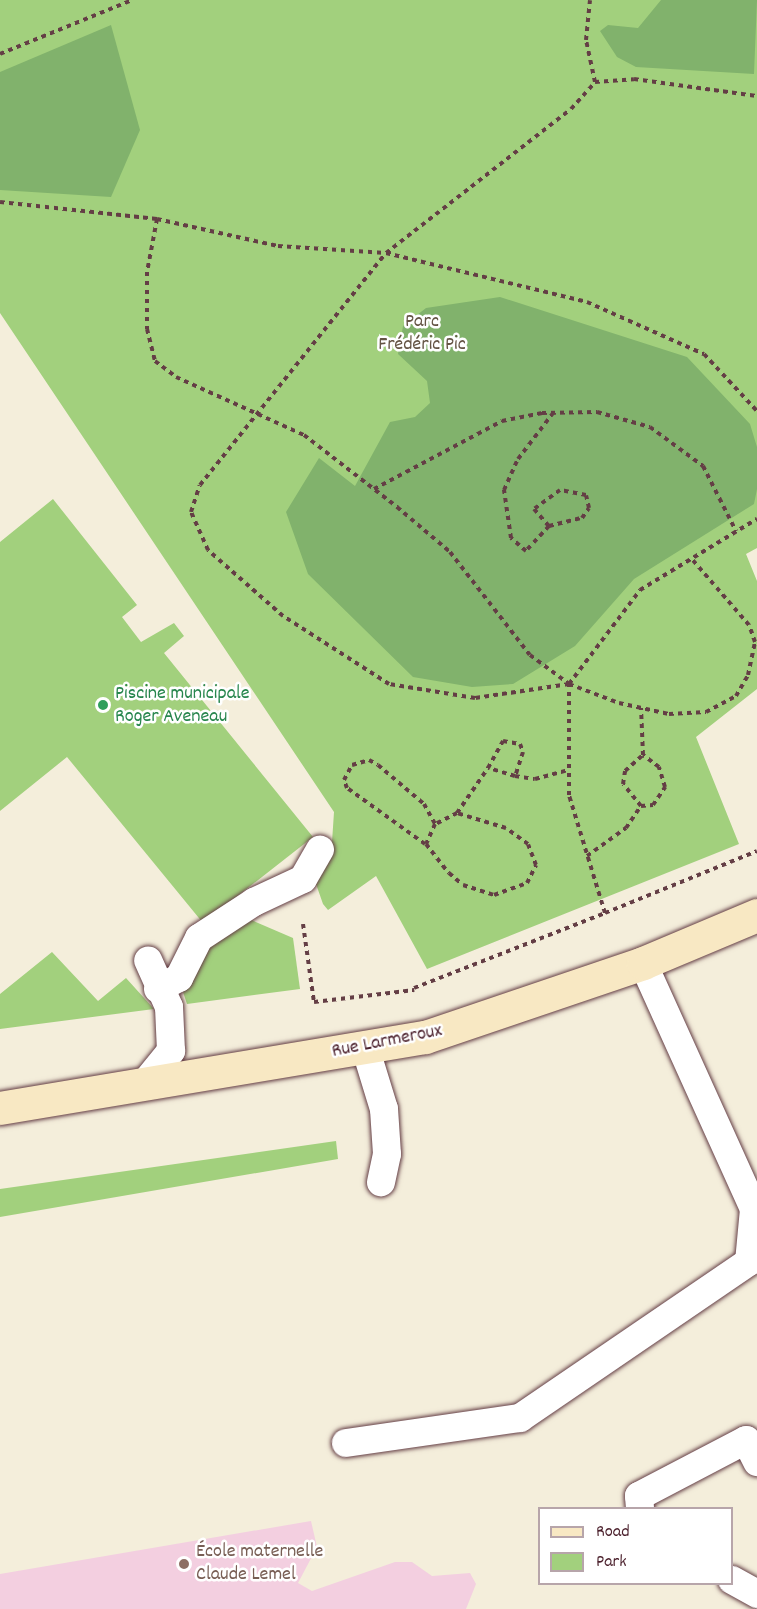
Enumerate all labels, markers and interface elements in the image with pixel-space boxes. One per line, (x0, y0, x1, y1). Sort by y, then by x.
park label: Parc Frédéric Pic (378, 311, 466, 358)
place label: Piscine municipale Roger Aveneau (115, 682, 250, 729)
marker: Piscine municipale Roger Aveneau (96, 698, 110, 712)
street label: Rue Larmeroux (330, 1020, 444, 1064)
legend (538, 1507, 733, 1585)
text: Road (596, 1520, 630, 1545)
place label: École maternelle Claude Lemel (196, 1540, 323, 1587)
text: Park (596, 1550, 627, 1575)
marker: École maternelle Claude Lemel (177, 1557, 191, 1571)

